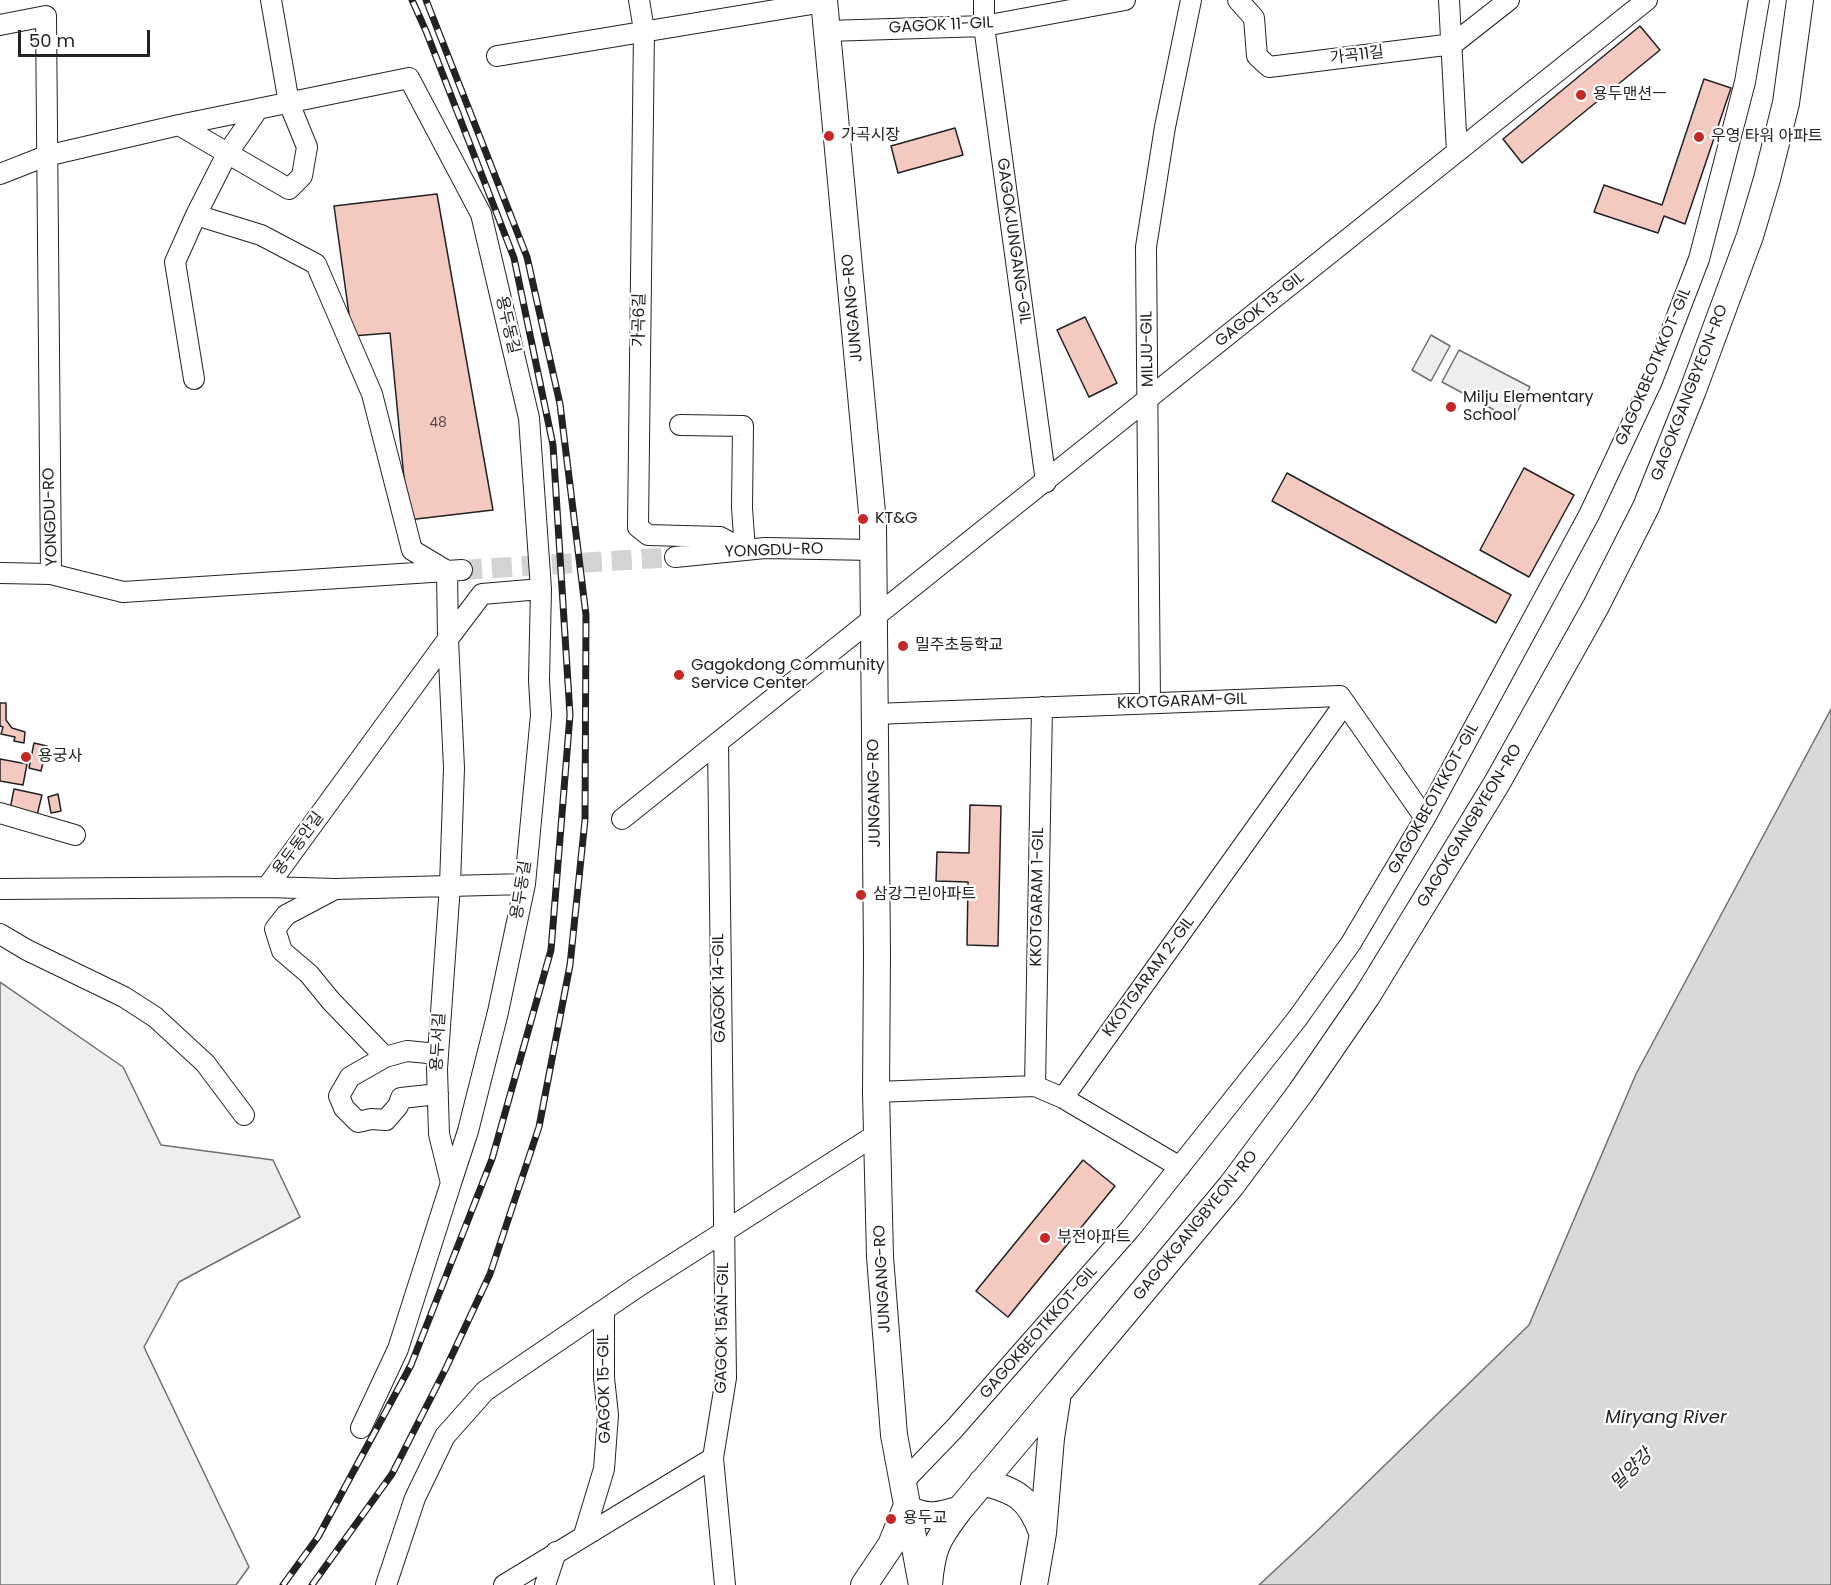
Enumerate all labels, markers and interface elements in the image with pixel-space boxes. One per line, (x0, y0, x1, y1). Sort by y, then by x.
street label: GAGOK 11-GIL (888, 14, 994, 38)
scale bar (21, 18, 153, 56)
text: 50 m (29, 28, 75, 53)
street label: 가곡11길 (1329, 43, 1385, 69)
place label: 용두맨션ㅡ (1593, 85, 1667, 105)
marker: 용두맨션ㅡ (1574, 88, 1588, 102)
place label: 가곡시장 (841, 126, 900, 146)
place label: 우영 타워 아파트 (1711, 127, 1823, 147)
marker: 가곡시장 (822, 129, 836, 143)
marker: 우영 타워 아파트 (1692, 130, 1706, 144)
street label: GAGOKJUNGANG-GIL (992, 157, 1034, 325)
street label: JUNGANG-RO (839, 253, 867, 363)
street label: GAGOK 13-GIL (1212, 268, 1308, 352)
street label: GAGOKBEOTKKOT-GIL (1612, 285, 1696, 449)
street label: 가곡6길 (630, 293, 650, 347)
street label: 용두동길 (491, 294, 523, 356)
street label: GAGOKGANGBYEON-RO (1648, 302, 1732, 484)
street label: MILJU-GIL (1138, 311, 1158, 387)
place label: Milju Elementary School (1463, 388, 1593, 426)
marker: Milju Elementary School (1444, 400, 1458, 414)
house number: 48 (429, 415, 447, 431)
street label: YONGDU-RO (40, 467, 62, 567)
place label: KT&G (875, 509, 918, 529)
marker: KT&G (856, 512, 870, 526)
street label: YONGDU-RO (724, 540, 824, 562)
place label: 밀주초등학교 (915, 636, 1003, 656)
marker: 밀주초등학교 (896, 639, 910, 653)
place label: Gagokdong Community Service Center (691, 656, 885, 694)
marker: Gagokdong Community Service Center (672, 668, 686, 682)
street label: KKOTGARAM-GIL (1117, 690, 1247, 714)
street label: GAGOKBEOTKKOT-GIL (1384, 720, 1484, 878)
street label: JUNGANG-RO (864, 739, 886, 847)
street label: GAGOKGANGBYEON-RO (1414, 741, 1526, 911)
place label: 용궁사 (38, 747, 82, 767)
marker: 용궁사 (19, 750, 33, 764)
street label: 용두동안길 (270, 809, 328, 879)
street label: KKOTGARAM 1-GIL (1027, 827, 1049, 967)
street label: 용두동길 (508, 859, 536, 921)
place label: 삼강그린아파트 (873, 885, 976, 905)
marker: 삼강그린아파트 (854, 888, 868, 902)
street label: KKOTGARAM 2-GIL (1099, 913, 1199, 1041)
street label: GAGOK 14-GIL (709, 933, 731, 1043)
street label: 용두서길 (428, 1012, 450, 1072)
street label: GAGOKGANGBYEON-RO (1130, 1147, 1262, 1305)
street label: JUNGANG-RO (871, 1224, 895, 1334)
place label: 부전아파트 (1057, 1228, 1131, 1248)
marker: 부전아파트 (1038, 1231, 1052, 1245)
street label: GAGOK 15AN-GIL (712, 1262, 734, 1394)
street label: GAGOKBEOTKKOT-GIL (976, 1263, 1102, 1403)
street label: GAGOK 15-GIL (594, 1334, 616, 1444)
water label: Miryang River (1605, 1407, 1727, 1429)
water label: 밀양강 (1607, 1445, 1657, 1495)
place label: 용두교 (903, 1509, 947, 1529)
marker: 용두교 (884, 1512, 898, 1526)

